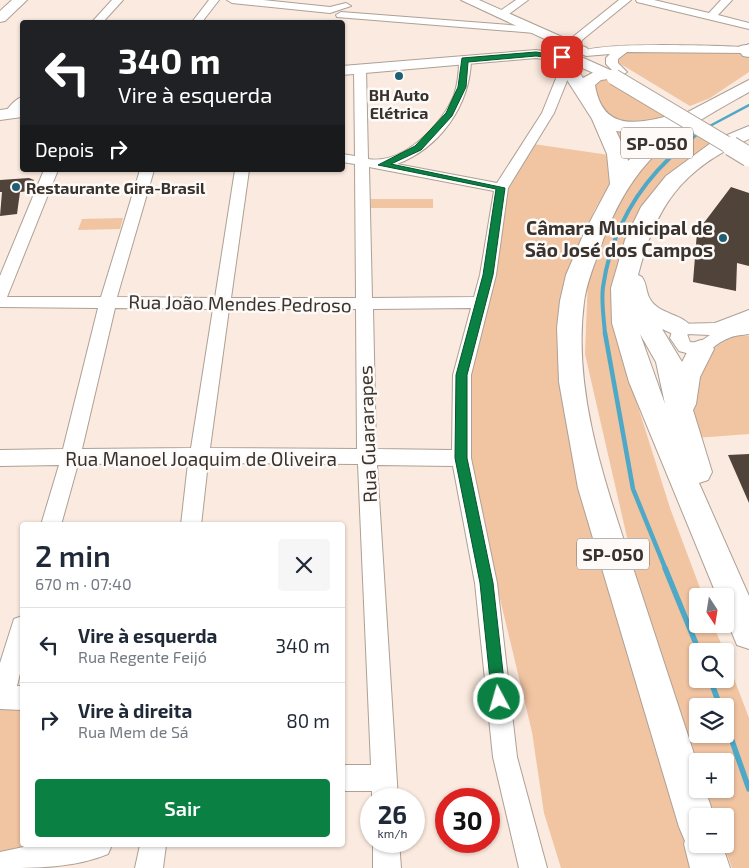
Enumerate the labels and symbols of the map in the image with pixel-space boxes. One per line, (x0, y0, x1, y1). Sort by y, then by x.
pin (541, 36, 583, 78)
marker: BH Auto Elétrica (393, 70, 405, 82)
place label: BH Auto Elétrica (369, 85, 429, 122)
road number: SP-050 (621, 128, 693, 158)
place label: Restaurante Gira-Brasil (26, 178, 206, 197)
marker: Restaurante Gira-Brasil (10, 181, 22, 193)
place label: Câmara Municipal de São José dos Campos (525, 216, 713, 261)
marker: Câmara Municipal de São José dos Campos (717, 232, 729, 244)
street label: Rua João Mendes Pedroso (128, 290, 352, 316)
street label: Rua Guararapes (353, 365, 381, 503)
street label: Rua Manoel Joaquim de Oliveira (65, 447, 337, 470)
road number: SP-050 (577, 538, 649, 570)
north arrow (689, 588, 734, 632)
position arrow (472, 672, 524, 724)
speed limit sign: 30 (435, 788, 500, 853)

